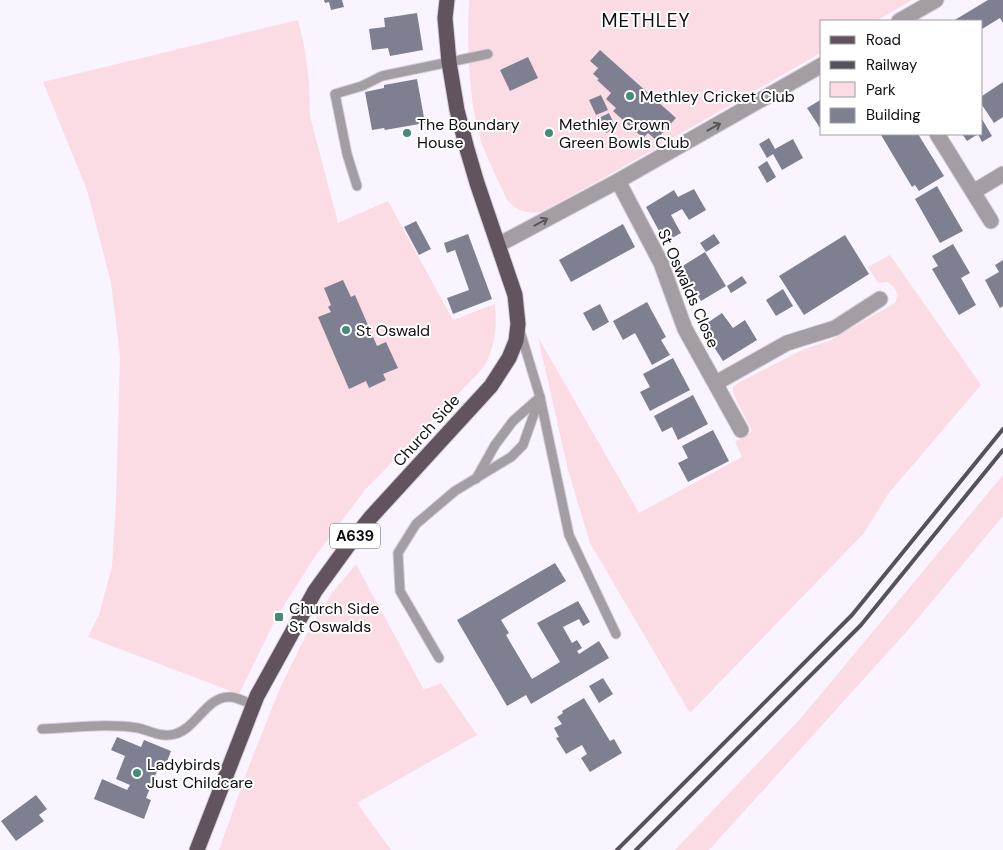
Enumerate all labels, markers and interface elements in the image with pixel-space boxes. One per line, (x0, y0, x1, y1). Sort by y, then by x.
district label: METHLEY (601, 8, 691, 33)
legend (820, 20, 983, 135)
text: Road (866, 30, 901, 50)
text: Railway (866, 55, 918, 75)
text: Park (866, 80, 896, 100)
place label: Methley Cricket Club (640, 86, 795, 107)
marker: Methley Cricket Club (624, 90, 636, 102)
text: Building (866, 105, 921, 125)
place label: The Boundary House (417, 114, 520, 153)
place label: Methley Crown Green Bowls Club (559, 114, 689, 153)
one-way arrow (707, 121, 721, 131)
marker: The Boundary House (401, 127, 413, 139)
marker: Methley Crown Green Bowls Club (543, 127, 555, 139)
one-way arrow (533, 217, 548, 226)
street label: St Oswalds Close (653, 225, 724, 351)
place label: St Oswald (356, 320, 430, 341)
marker: St Oswald (340, 324, 352, 336)
street label: Church Side (388, 390, 464, 471)
road number: A639 (330, 524, 380, 548)
place label: Church Side St Oswalds (289, 598, 379, 637)
marker: Church Side St Oswalds (273, 611, 285, 623)
place label: Ladybirds Just Childcare (147, 754, 253, 793)
marker: Ladybirds Just Childcare (131, 767, 143, 779)

